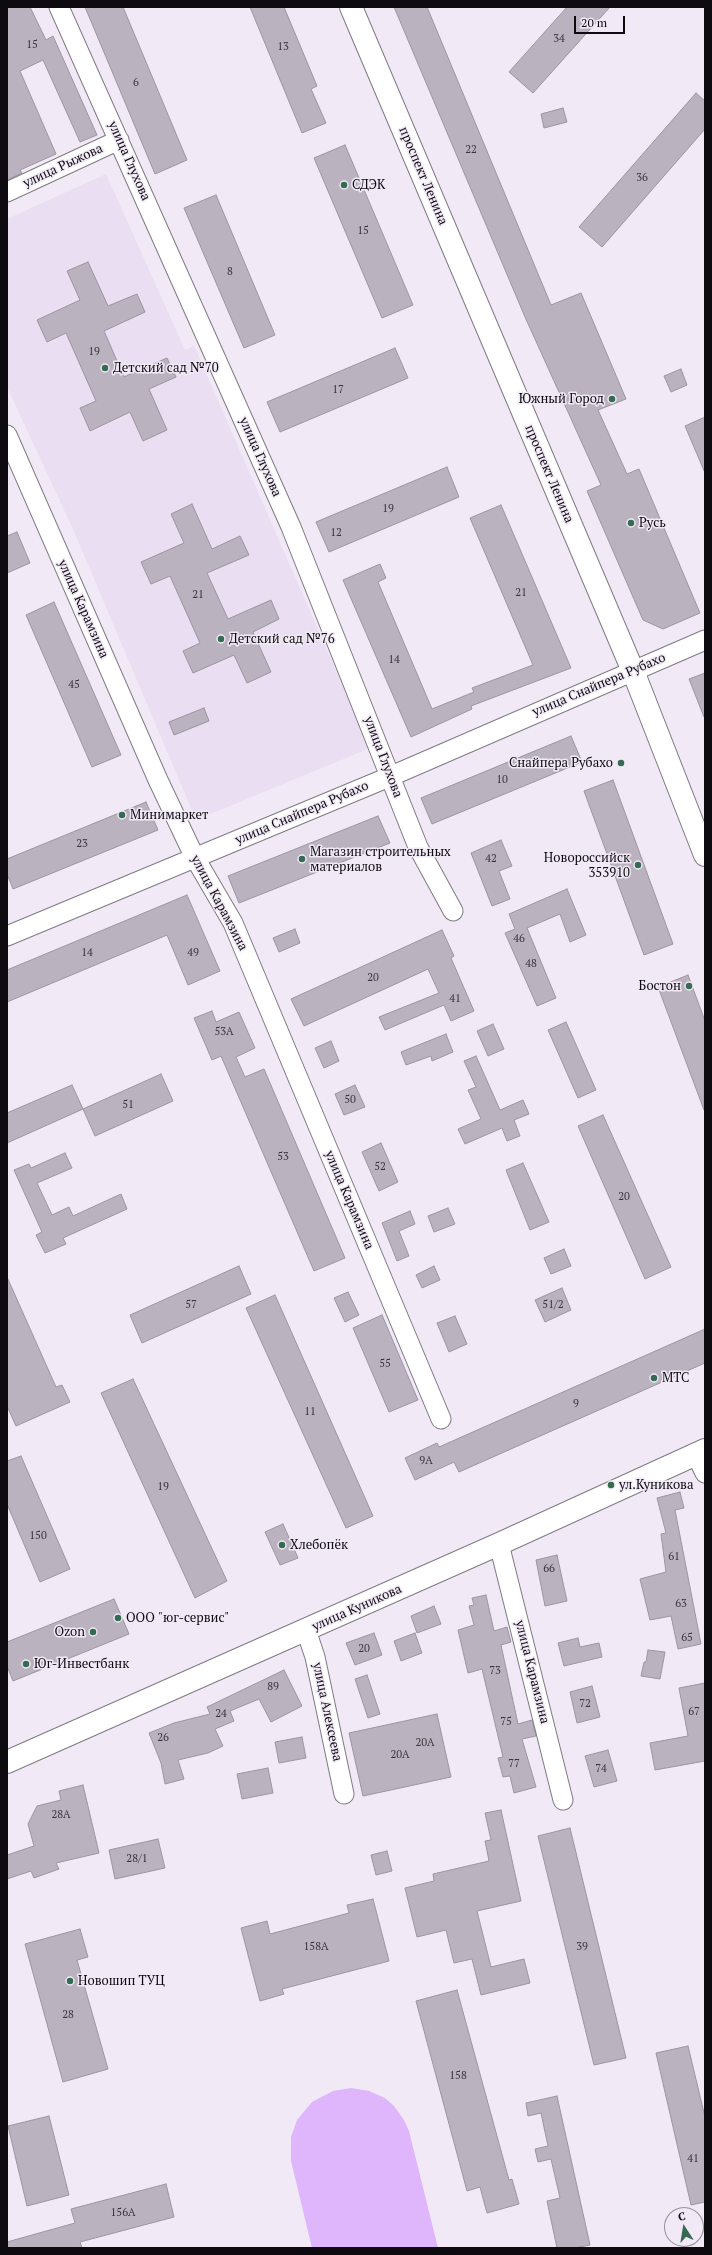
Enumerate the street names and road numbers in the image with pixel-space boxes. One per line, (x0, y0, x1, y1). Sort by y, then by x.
street label: улица Глухова (104, 119, 154, 203)
street label: проспект Ленина (395, 125, 451, 227)
street label: улица Рыжова (21, 141, 105, 191)
street label: улица Глухова (235, 415, 285, 499)
street label: проспект Ленина (521, 423, 577, 525)
street label: улица Карамзина (54, 557, 112, 661)
street label: улица Снайпера Рубахо (530, 650, 668, 720)
street label: улица Глухова (360, 714, 406, 800)
street label: улица Снайпера Рубахо (233, 778, 371, 848)
street label: улица Карамзина (187, 853, 251, 953)
street label: улица Карамзина (321, 1148, 377, 1252)
street label: улица Куникова (310, 1581, 404, 1635)
street label: улица Карамзина (512, 1619, 552, 1725)
street label: улица Алексеева (309, 1661, 345, 1763)

